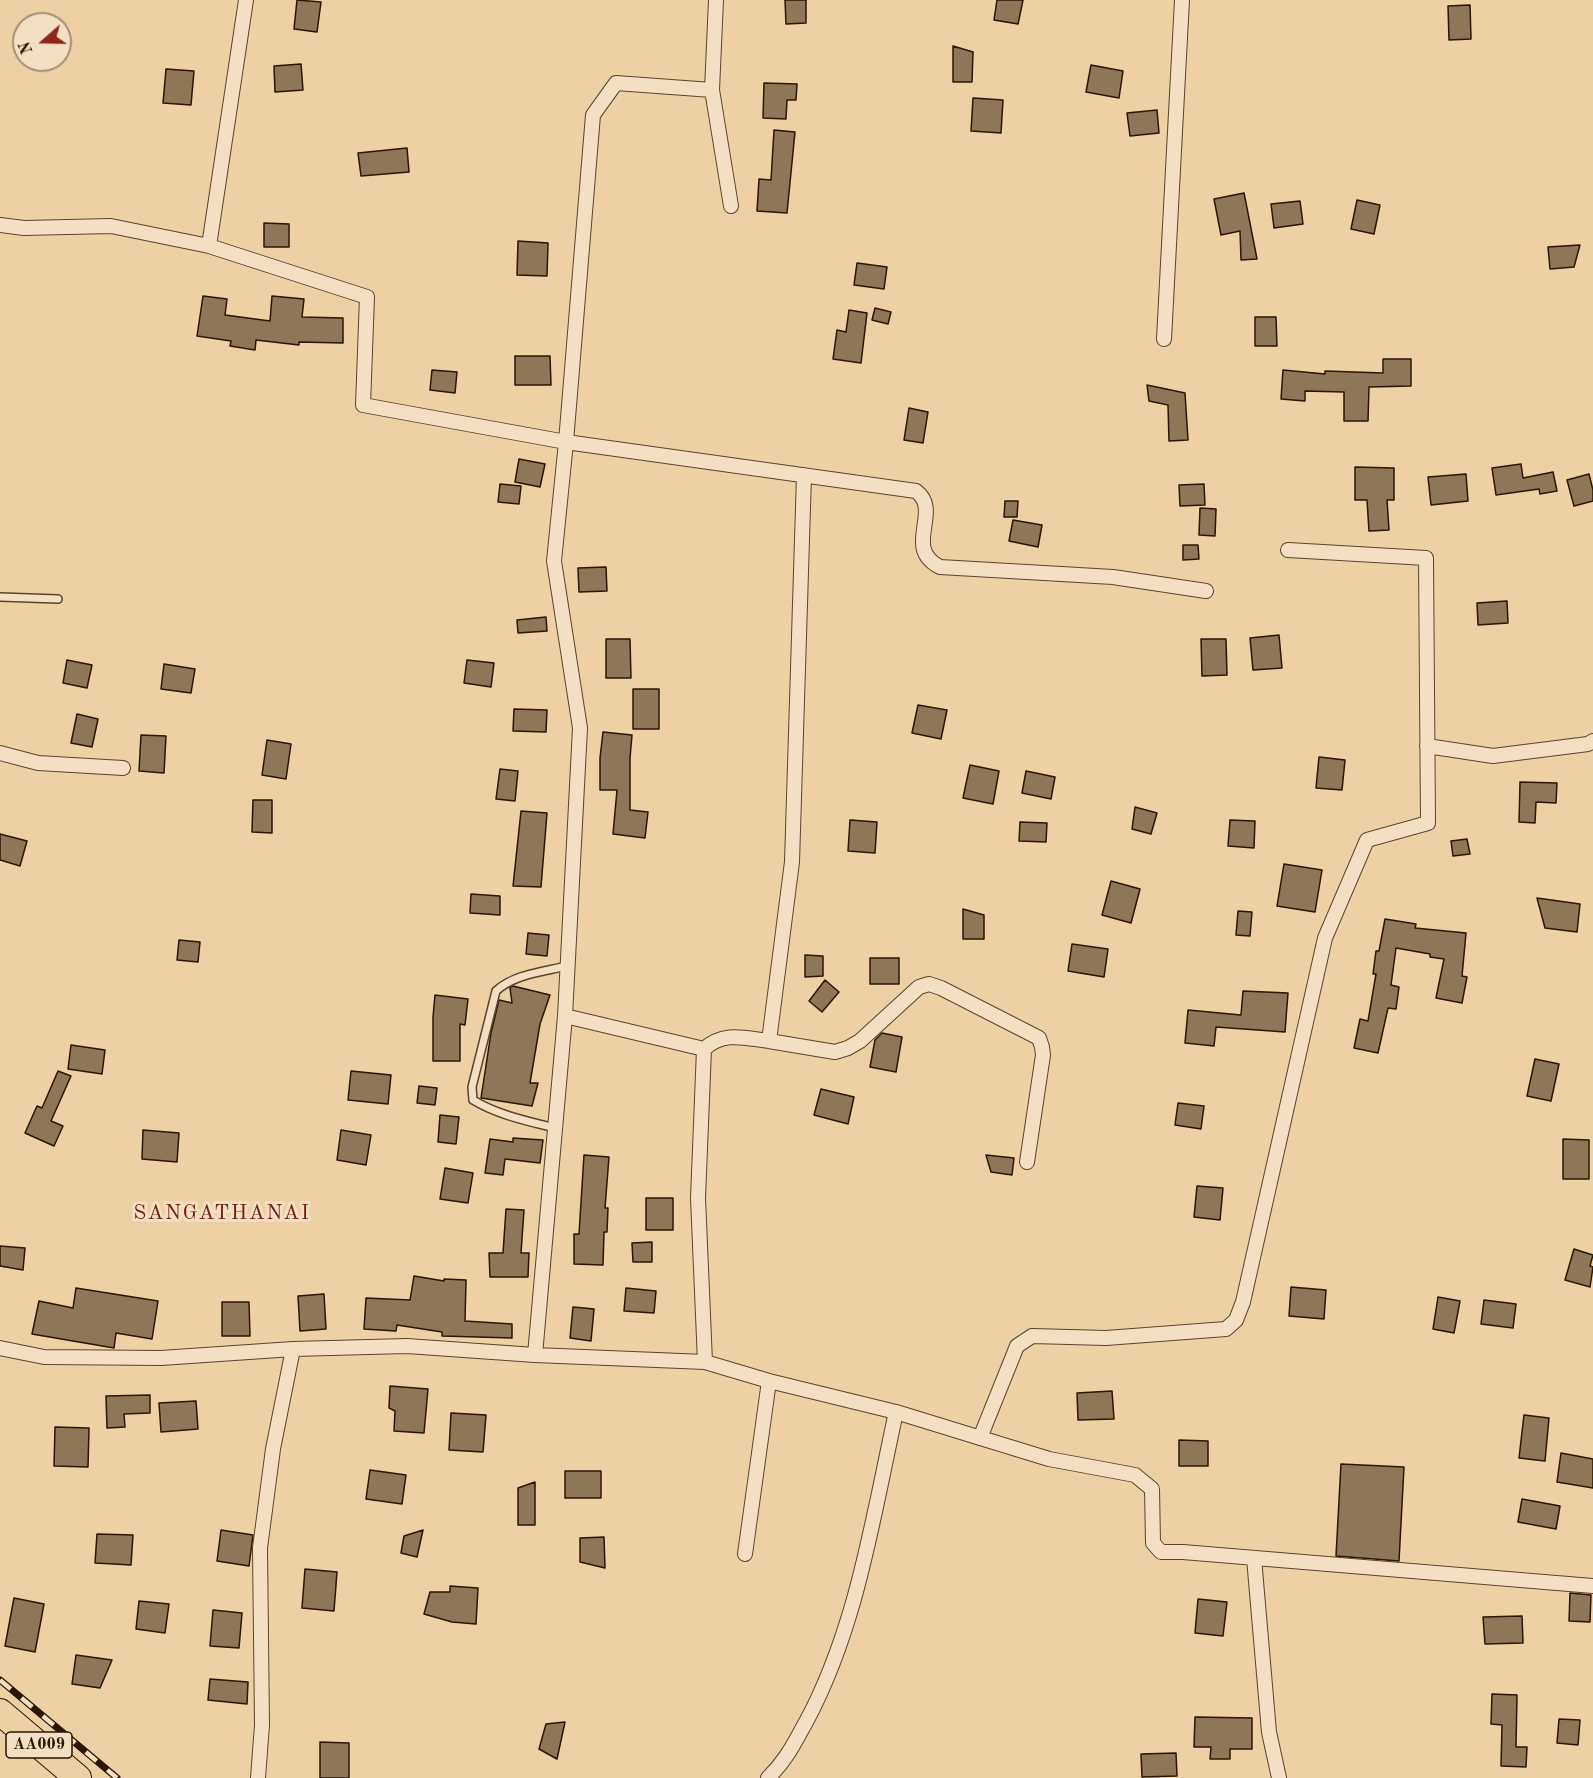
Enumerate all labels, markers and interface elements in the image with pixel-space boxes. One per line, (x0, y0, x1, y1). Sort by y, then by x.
north arrow (12, 12, 72, 72)
text: N (17, 39, 37, 56)
district label: SANGATHANAI (133, 1200, 311, 1226)
road number: AA009 (6, 1732, 72, 1758)

